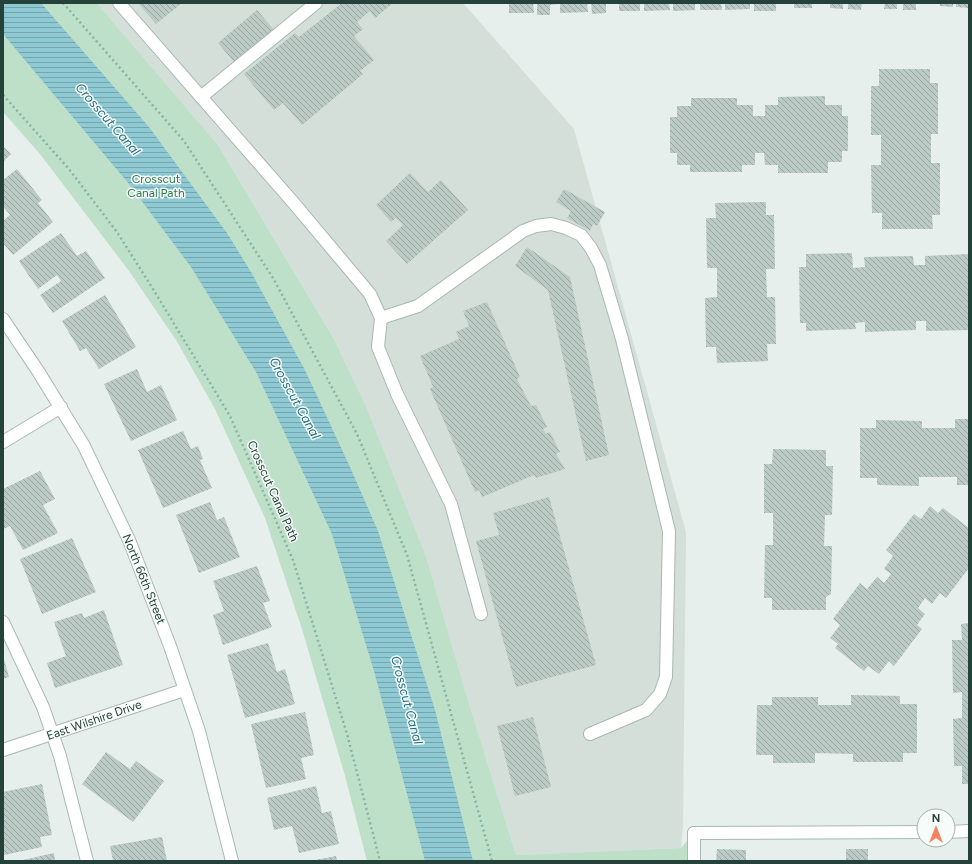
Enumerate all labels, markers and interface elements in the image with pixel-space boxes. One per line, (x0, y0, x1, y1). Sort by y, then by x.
water label: Crosscut Canal (73, 80, 144, 158)
park label: Crosscut Canal Path (127, 172, 185, 200)
water label: Crosscut Canal (266, 355, 324, 441)
street label: Crosscut Canal Path (244, 438, 302, 544)
street label: North 66th Street (120, 532, 169, 626)
water label: Crosscut Canal (388, 654, 426, 746)
street label: East Wilshire Drive (45, 697, 144, 743)
north arrow (916, 808, 956, 848)
text: N (932, 812, 940, 825)

